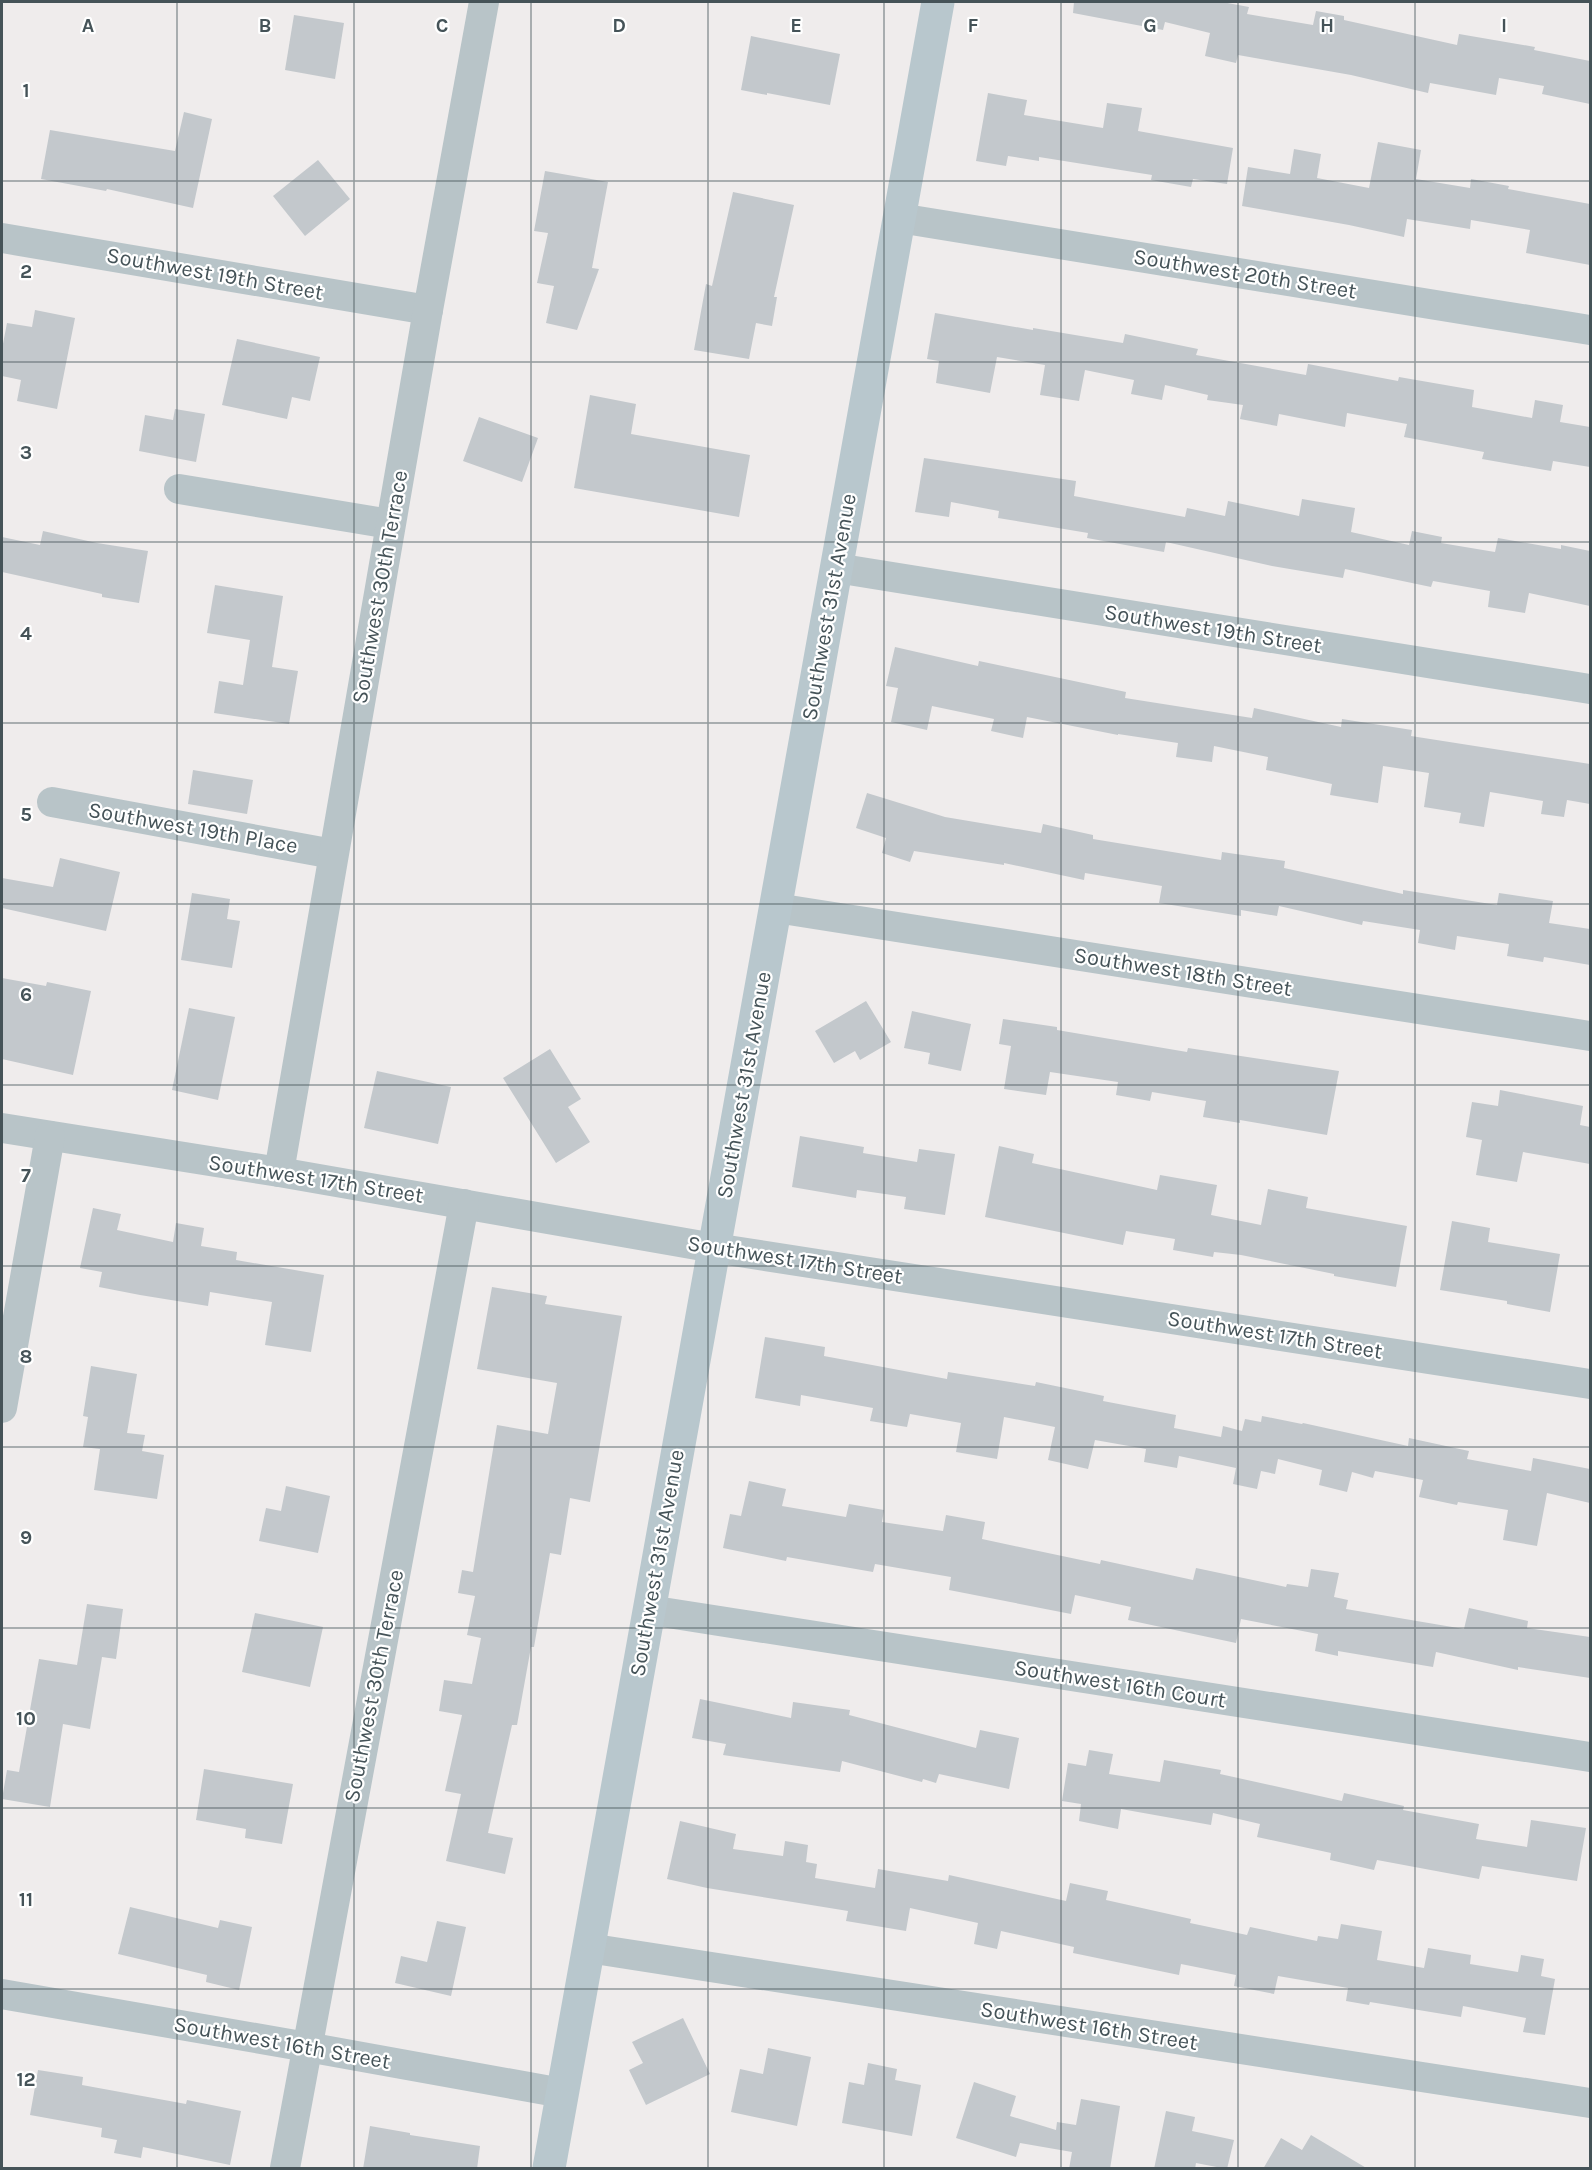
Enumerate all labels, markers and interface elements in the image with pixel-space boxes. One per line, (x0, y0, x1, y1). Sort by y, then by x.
text: A (82, 14, 95, 37)
text: B (259, 14, 271, 37)
text: C (436, 14, 448, 37)
text: D (612, 14, 626, 37)
text: E (790, 14, 802, 37)
text: F (968, 14, 979, 37)
text: G (1143, 14, 1157, 37)
text: H (1320, 14, 1334, 37)
text: I (1501, 14, 1507, 37)
text: 1 (22, 79, 30, 102)
street label: Southwest 19th Street (105, 242, 325, 306)
street label: Southwest 20th Street (1132, 244, 1358, 304)
text: 2 (20, 260, 32, 283)
text: 3 (20, 441, 32, 464)
street label: Southwest 30th Terrace (347, 468, 413, 706)
street label: Southwest 31st Avenue (796, 491, 862, 723)
street label: Southwest 19th Street (1102, 599, 1324, 659)
text: 4 (20, 622, 32, 645)
street label: Southwest 19th Place (86, 797, 300, 859)
text: 5 (20, 803, 32, 826)
street label: Southwest 18th Street (1072, 942, 1294, 1002)
street label: Southwest 31st Avenue (711, 969, 777, 1201)
text: 6 (20, 983, 32, 1006)
street label: Southwest 17th Street (207, 1149, 425, 1209)
text: 7 (21, 1164, 31, 1187)
street label: Southwest 17th Street (686, 1230, 904, 1290)
street label: Southwest 17th Street (1166, 1305, 1384, 1365)
text: 8 (20, 1345, 32, 1368)
street label: Southwest 31st Avenue (624, 1447, 690, 1679)
text: 9 (20, 1526, 32, 1549)
street label: Southwest 30th Terrace (339, 1567, 409, 1805)
street label: Southwest 16th Court (1012, 1654, 1228, 1714)
text: 10 (16, 1707, 36, 1730)
text: 11 (19, 1888, 33, 1911)
street label: Southwest 16th Street (979, 1996, 1199, 2056)
street label: Southwest 16th Street (172, 2011, 392, 2075)
text: 12 (16, 2068, 36, 2091)

